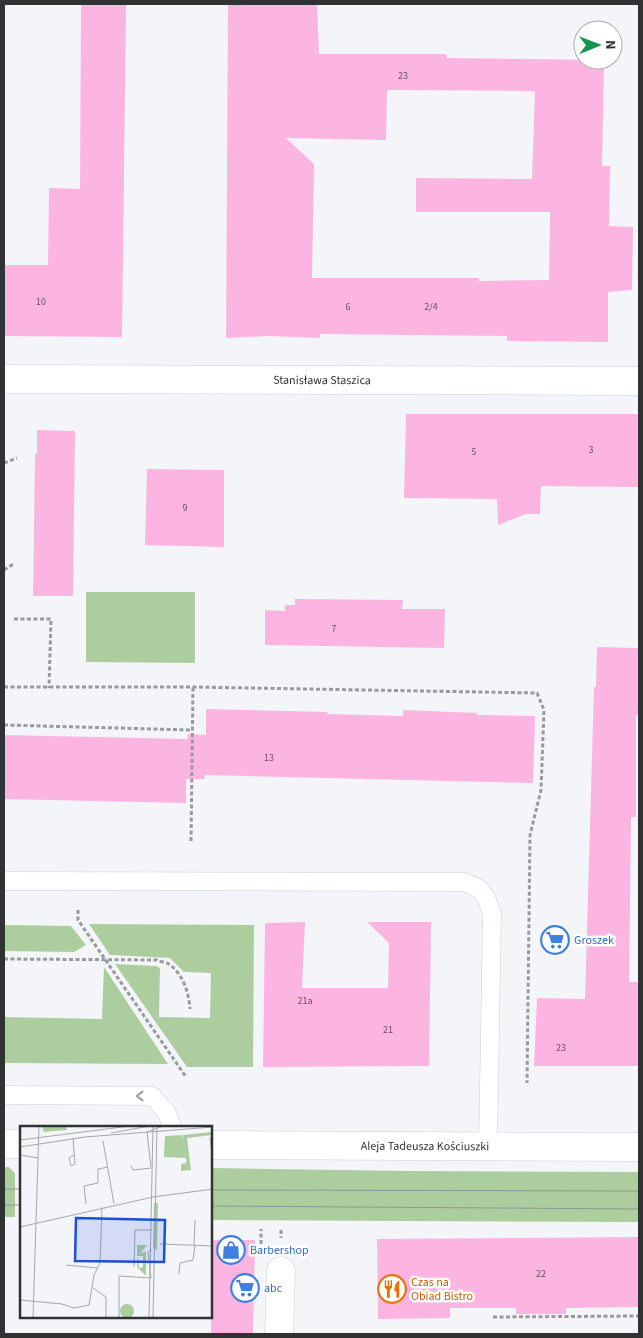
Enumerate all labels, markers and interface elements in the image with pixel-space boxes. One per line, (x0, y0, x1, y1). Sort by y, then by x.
north arrow (573, 20, 623, 70)
text: N (600, 40, 620, 50)
house number: 23 (398, 69, 408, 83)
house number: 10 (36, 295, 46, 309)
house number: 6 (346, 300, 351, 314)
house number: 2/4 (424, 300, 438, 314)
street label: Stanisława Staszica (273, 372, 371, 389)
house number: 3 (589, 443, 594, 457)
house number: 5 (472, 445, 477, 459)
house number: 9 (183, 501, 188, 515)
house number: 7 (332, 622, 337, 636)
house number: 13 (264, 751, 274, 765)
supermarket icon: Groszek (540, 925, 570, 955)
place label: Groszek (574, 932, 614, 949)
house number: 21a (298, 994, 312, 1008)
house number: 21 (383, 1023, 393, 1037)
house number: 23 (556, 1041, 566, 1055)
one-way arrow (136, 1091, 144, 1101)
inset map (20, 1126, 212, 1318)
street label: Aleja Tadeusza Kościuszki (361, 1138, 489, 1155)
shop icon: Barbershop (216, 1235, 246, 1265)
place label: Barbershop (250, 1242, 309, 1259)
house number: 22 (536, 1267, 546, 1281)
supermarket icon: abc (230, 1273, 260, 1303)
restaurant icon: Czas na Obiad Bistro (377, 1274, 407, 1304)
place label: Czas na Obiad Bistro (411, 1274, 473, 1305)
place label: abc (264, 1280, 283, 1297)

